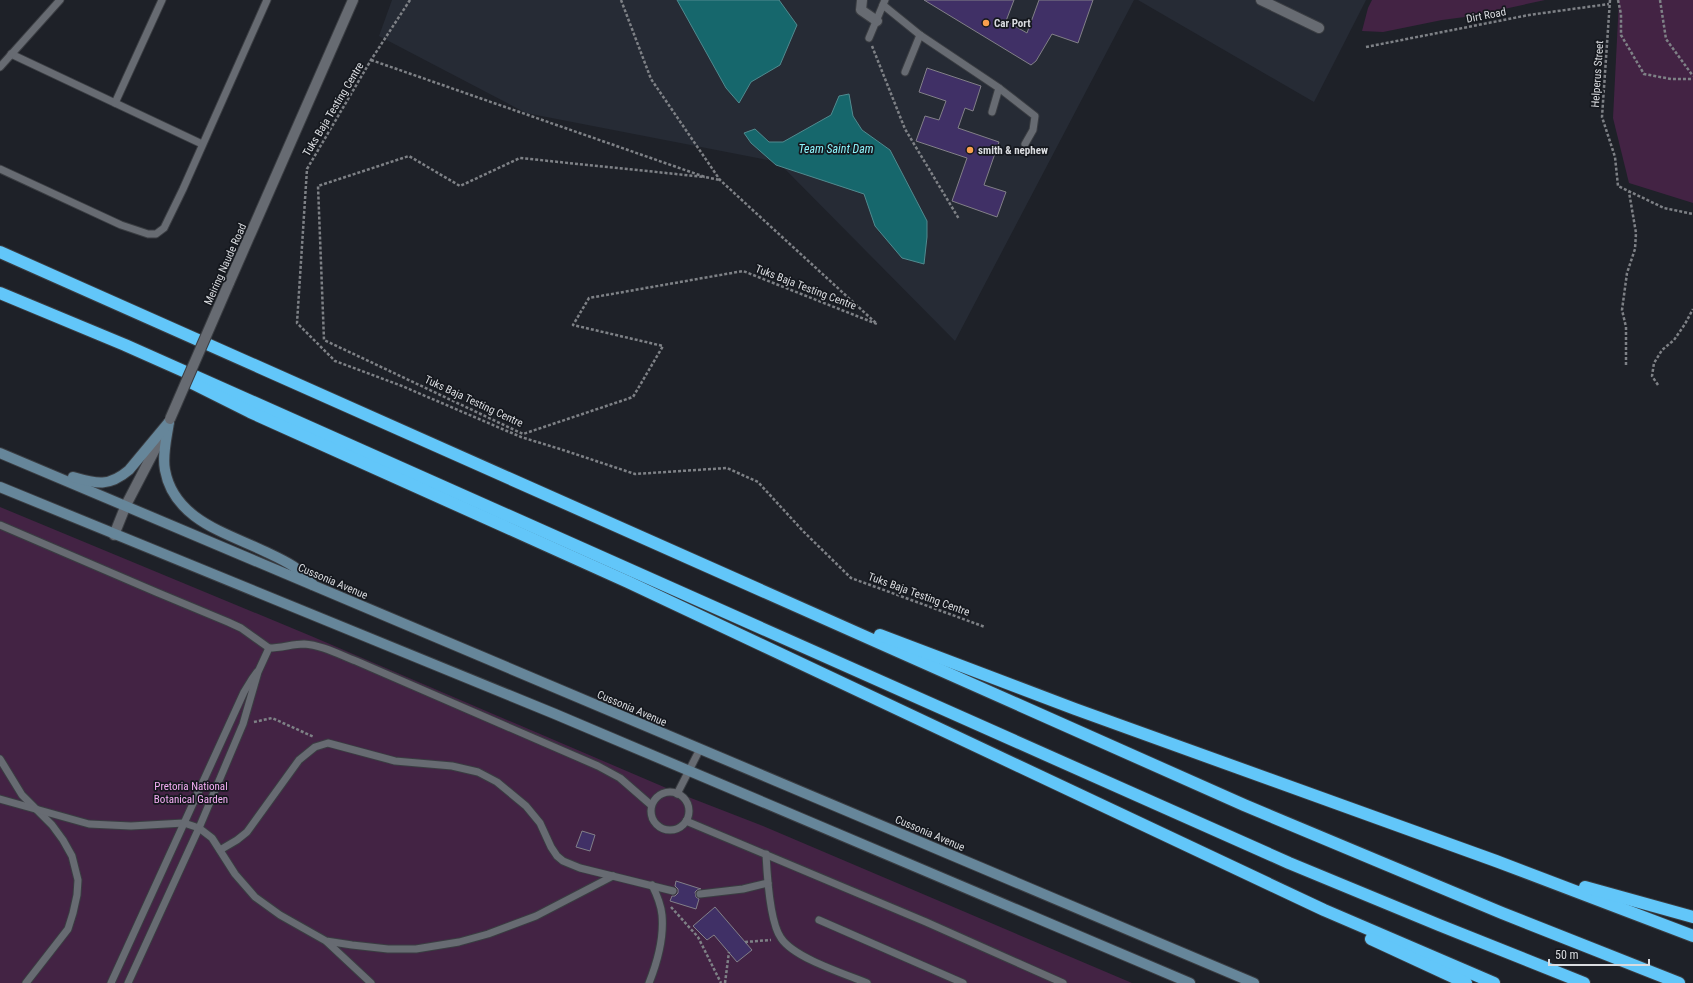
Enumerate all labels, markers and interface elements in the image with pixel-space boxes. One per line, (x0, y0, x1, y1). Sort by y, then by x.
street label: Dirt Road (1465, 5, 1507, 26)
place label: Car Port (994, 17, 1031, 30)
marker: Car Port (981, 18, 991, 28)
street label: Helperus Street (1589, 40, 1606, 108)
street label: Tuks Baja Testing Centre (300, 60, 367, 159)
water label: Team Saint Dam (798, 142, 874, 156)
place label: smith & nephew (978, 144, 1048, 157)
marker: smith & nephew (965, 145, 975, 155)
street label: Meiring Naude Road (202, 221, 249, 307)
street label: Tuks Baja Testing Centre (753, 262, 858, 313)
street label: Tuks Baja Testing Centre (422, 373, 525, 430)
street label: Cussonia Avenue (296, 561, 370, 602)
street label: Tuks Baja Testing Centre (866, 570, 971, 619)
street label: Cussonia Avenue (595, 688, 669, 729)
park label: Pretoria National Botanical Garden (154, 780, 228, 806)
street label: Cussonia Avenue (893, 813, 967, 854)
scale bar (1549, 941, 1649, 967)
text: 50 m (1555, 948, 1579, 962)

